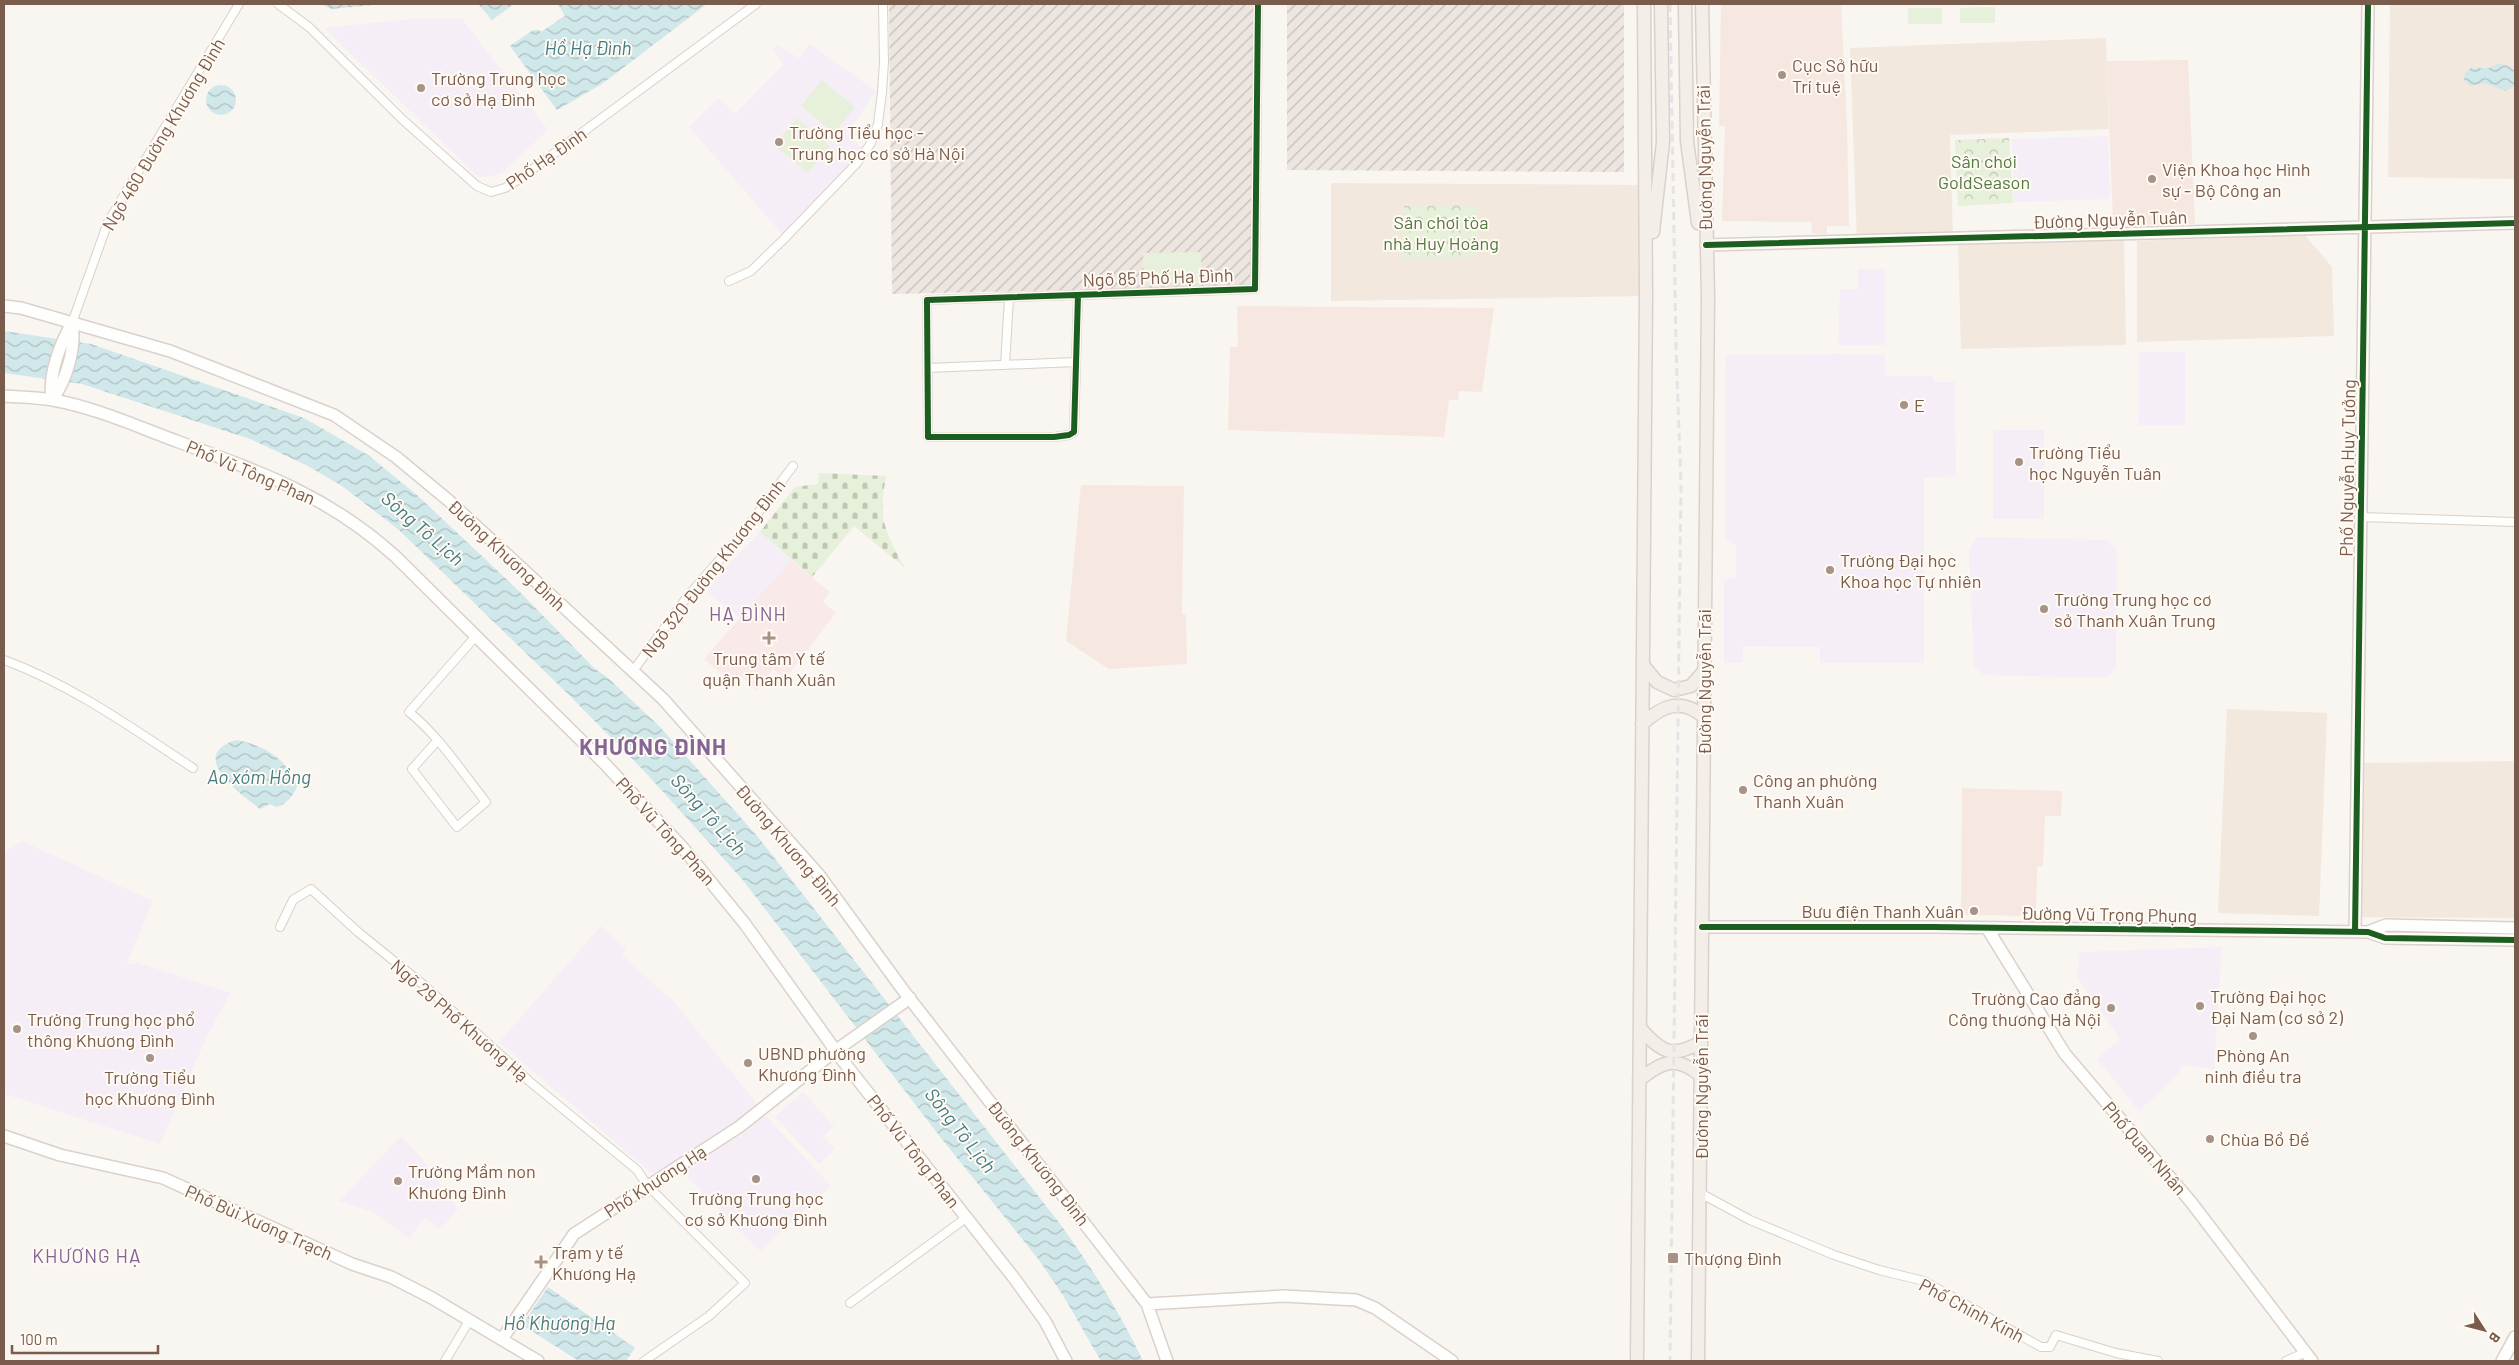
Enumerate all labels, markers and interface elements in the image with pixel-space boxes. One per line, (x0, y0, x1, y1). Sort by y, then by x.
street label: Ngõ 460 Đường Khương Đình (97, 34, 229, 234)
water label: Hồ Hạ Đình (544, 36, 632, 59)
place label: Cục Sở hữu Trí tuệ (1792, 54, 1878, 97)
place label: Trường Trung học cơ sở Hạ Đình (431, 67, 566, 110)
marker: Cục Sở hữu Trí tuệ (1776, 69, 1788, 81)
marker: Trường Trung học cơ sở Hạ Đình (415, 82, 427, 94)
street label: Đường Nguyễn Trãi (1692, 85, 1716, 231)
place label: Trường Tiểu học - Trung học cơ sở Hà Nội (789, 121, 965, 164)
street label: Phố Hạ Đình (501, 122, 591, 194)
marker: Trường Tiểu học - Trung học cơ sở Hà Nội (773, 136, 785, 148)
park label: Sân chơi GoldSeason (1938, 150, 2030, 193)
place label: Viện Khoa học Hình sự - Bộ Công an (2162, 158, 2310, 201)
marker: Viện Khoa học Hình sự - Bộ Công an (2146, 173, 2158, 185)
street label: Đường Nguyễn Tuân (2032, 205, 2188, 233)
park label: Sân chơi tòa nhà Huy Hoàng (1383, 211, 1499, 254)
street label: Ngõ 85 Phố Hạ Đình (1082, 263, 1234, 291)
street label: Phố Nguyễn Huy Tưởng (2334, 379, 2360, 557)
place label: E (1914, 394, 1925, 416)
marker: E (1898, 399, 1910, 411)
street label: Phố Vũ Tông Phan (183, 435, 319, 509)
place label: Trường Tiểu học Nguyễn Tuân (2029, 441, 2162, 484)
marker: Trường Tiểu học Nguyễn Tuân (2013, 456, 2025, 468)
street label: Ngõ 320 Đường Khương Đình (636, 474, 790, 662)
water label: Sông Tô Lịch (377, 486, 469, 570)
street label: Đường Khương Đình (444, 495, 570, 615)
place label: Trường Đại học Khoa học Tự nhiên (1840, 549, 1981, 592)
marker: Trường Đại học Khoa học Tự nhiên (1824, 564, 1836, 576)
place label: Trường Trung học cơ sở Thanh Xuân Trung (2054, 588, 2216, 631)
district label: HẠ ĐÌNH (709, 602, 787, 625)
marker: Trường Trung học cơ sở Thanh Xuân Trung (2038, 603, 2050, 615)
street label: Đường Nguyễn Trãi (1693, 609, 1715, 755)
marker: Trung tâm Y tế quận Thanh Xuân (762, 631, 776, 645)
place label: Trung tâm Y tế quận Thanh Xuân (702, 647, 836, 690)
district label: KHƯƠNG ĐÌNH (579, 733, 727, 759)
water label: Ao xóm Hồng (207, 765, 311, 788)
water label: Sông Tô Lịch (666, 769, 752, 859)
place label: Công an phường Thanh Xuân (1753, 769, 1877, 812)
street label: Phố Vũ Tông Phan (612, 772, 720, 890)
street label: Đường Khương Đình (731, 779, 847, 911)
marker: Công an phường Thanh Xuân (1737, 784, 1749, 796)
place label: Bưu điện Thanh Xuân (1801, 900, 1964, 922)
street label: Đường Vũ Trọng Phụng (2021, 901, 2197, 927)
marker: Bưu điện Thanh Xuân (1968, 905, 1980, 917)
street label: Ngõ 29 Phố Khương Hạ (387, 954, 533, 1086)
place label: Trường Đại học Đại Nam (cơ sở 2) (2210, 985, 2343, 1028)
place label: Trường Cao đẳng Công thương Hà Nội (1948, 987, 2101, 1030)
marker: Trường Đại học Đại Nam (cơ sở 2) (2194, 1000, 2206, 1012)
marker: Trường Cao đẳng Công thương Hà Nội (2105, 1002, 2117, 1014)
place label: Trường Trung học phổ thông Khương Đình (27, 1008, 195, 1051)
street label: Đường Nguyễn Trãi (1690, 1014, 1712, 1160)
marker: Trường Trung học phổ thông Khương Đình (11, 1023, 23, 1035)
marker: Phòng An ninh điều tra (2247, 1030, 2259, 1042)
place label: UBND phường Khương Đình (758, 1042, 866, 1085)
place label: Phòng An ninh điều tra (2205, 1044, 2301, 1087)
marker: Trường Tiểu học Khương Đình (144, 1052, 156, 1064)
marker: UBND phường Khương Đình (742, 1057, 754, 1069)
place label: Trường Tiểu học Khương Đình (85, 1066, 215, 1109)
water label: Sông Tô Lịch (921, 1083, 1001, 1177)
street label: Phố Vũ Tông Phan (863, 1090, 965, 1212)
street label: Đường Khương Đình (983, 1096, 1095, 1230)
street label: Phố Quan Nhân (2098, 1097, 2192, 1199)
place label: Chùa Bồ Đề (2220, 1128, 2310, 1150)
marker: Chùa Bồ Đề (2204, 1133, 2216, 1145)
street label: Phố Khương Hạ (600, 1140, 710, 1222)
place label: Trường Mầm non Khương Đình (408, 1160, 536, 1203)
marker: Trường Trung học cơ sở Khương Đình (750, 1173, 762, 1185)
marker: Trường Mầm non Khương Đình (392, 1175, 404, 1187)
street label: Phố Bùi Xương Trạch (182, 1180, 336, 1264)
place label: Trường Trung học cơ sở Khương Đình (685, 1187, 827, 1230)
place label: Trạm y tế Khương Hạ (552, 1241, 636, 1284)
district label: KHƯƠNG HẠ (32, 1244, 142, 1267)
place label: Thượng Đình (1684, 1247, 1782, 1269)
marker: Thượng Đình (1666, 1251, 1680, 1265)
marker: Trạm y tế Khương Hạ (534, 1255, 548, 1269)
street label: Phố Chính Kinh (1916, 1273, 2028, 1347)
north arrow (2459, 1305, 2509, 1355)
water label: Hồ Khương Hạ (503, 1311, 615, 1334)
scale bar (12, 1322, 159, 1354)
text: B (2485, 1329, 2504, 1346)
text: 100 m (20, 1330, 58, 1348)

